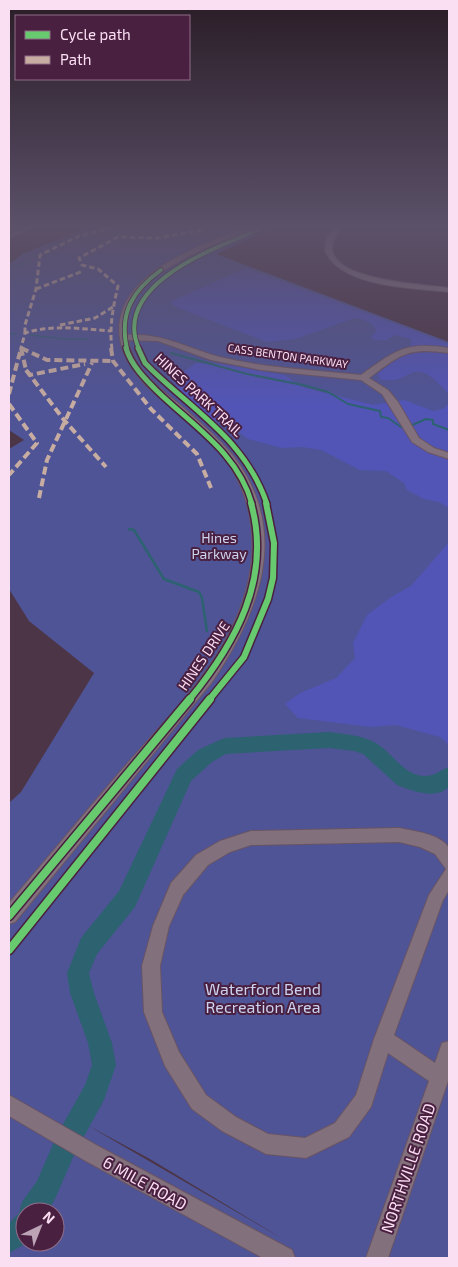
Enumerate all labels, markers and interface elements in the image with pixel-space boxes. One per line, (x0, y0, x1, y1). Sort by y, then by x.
legend (15, 15, 190, 80)
text: Cycle path (60, 25, 131, 43)
text: Path (60, 50, 91, 68)
street label: CASS BENTON PARKWAY (227, 341, 350, 370)
street label: HINES PARK TRAIL (152, 349, 247, 440)
park label: Hines Parkway (191, 529, 247, 562)
street label: HINES DRIVE (174, 618, 233, 694)
park label: Waterford Bend Recreation Area (205, 979, 321, 1016)
street label: NORTHVILLE ROAD (376, 1101, 439, 1235)
street label: 6 MILE ROAD (100, 1152, 190, 1213)
north arrow (15, 1202, 65, 1252)
text: N (40, 1207, 59, 1227)

